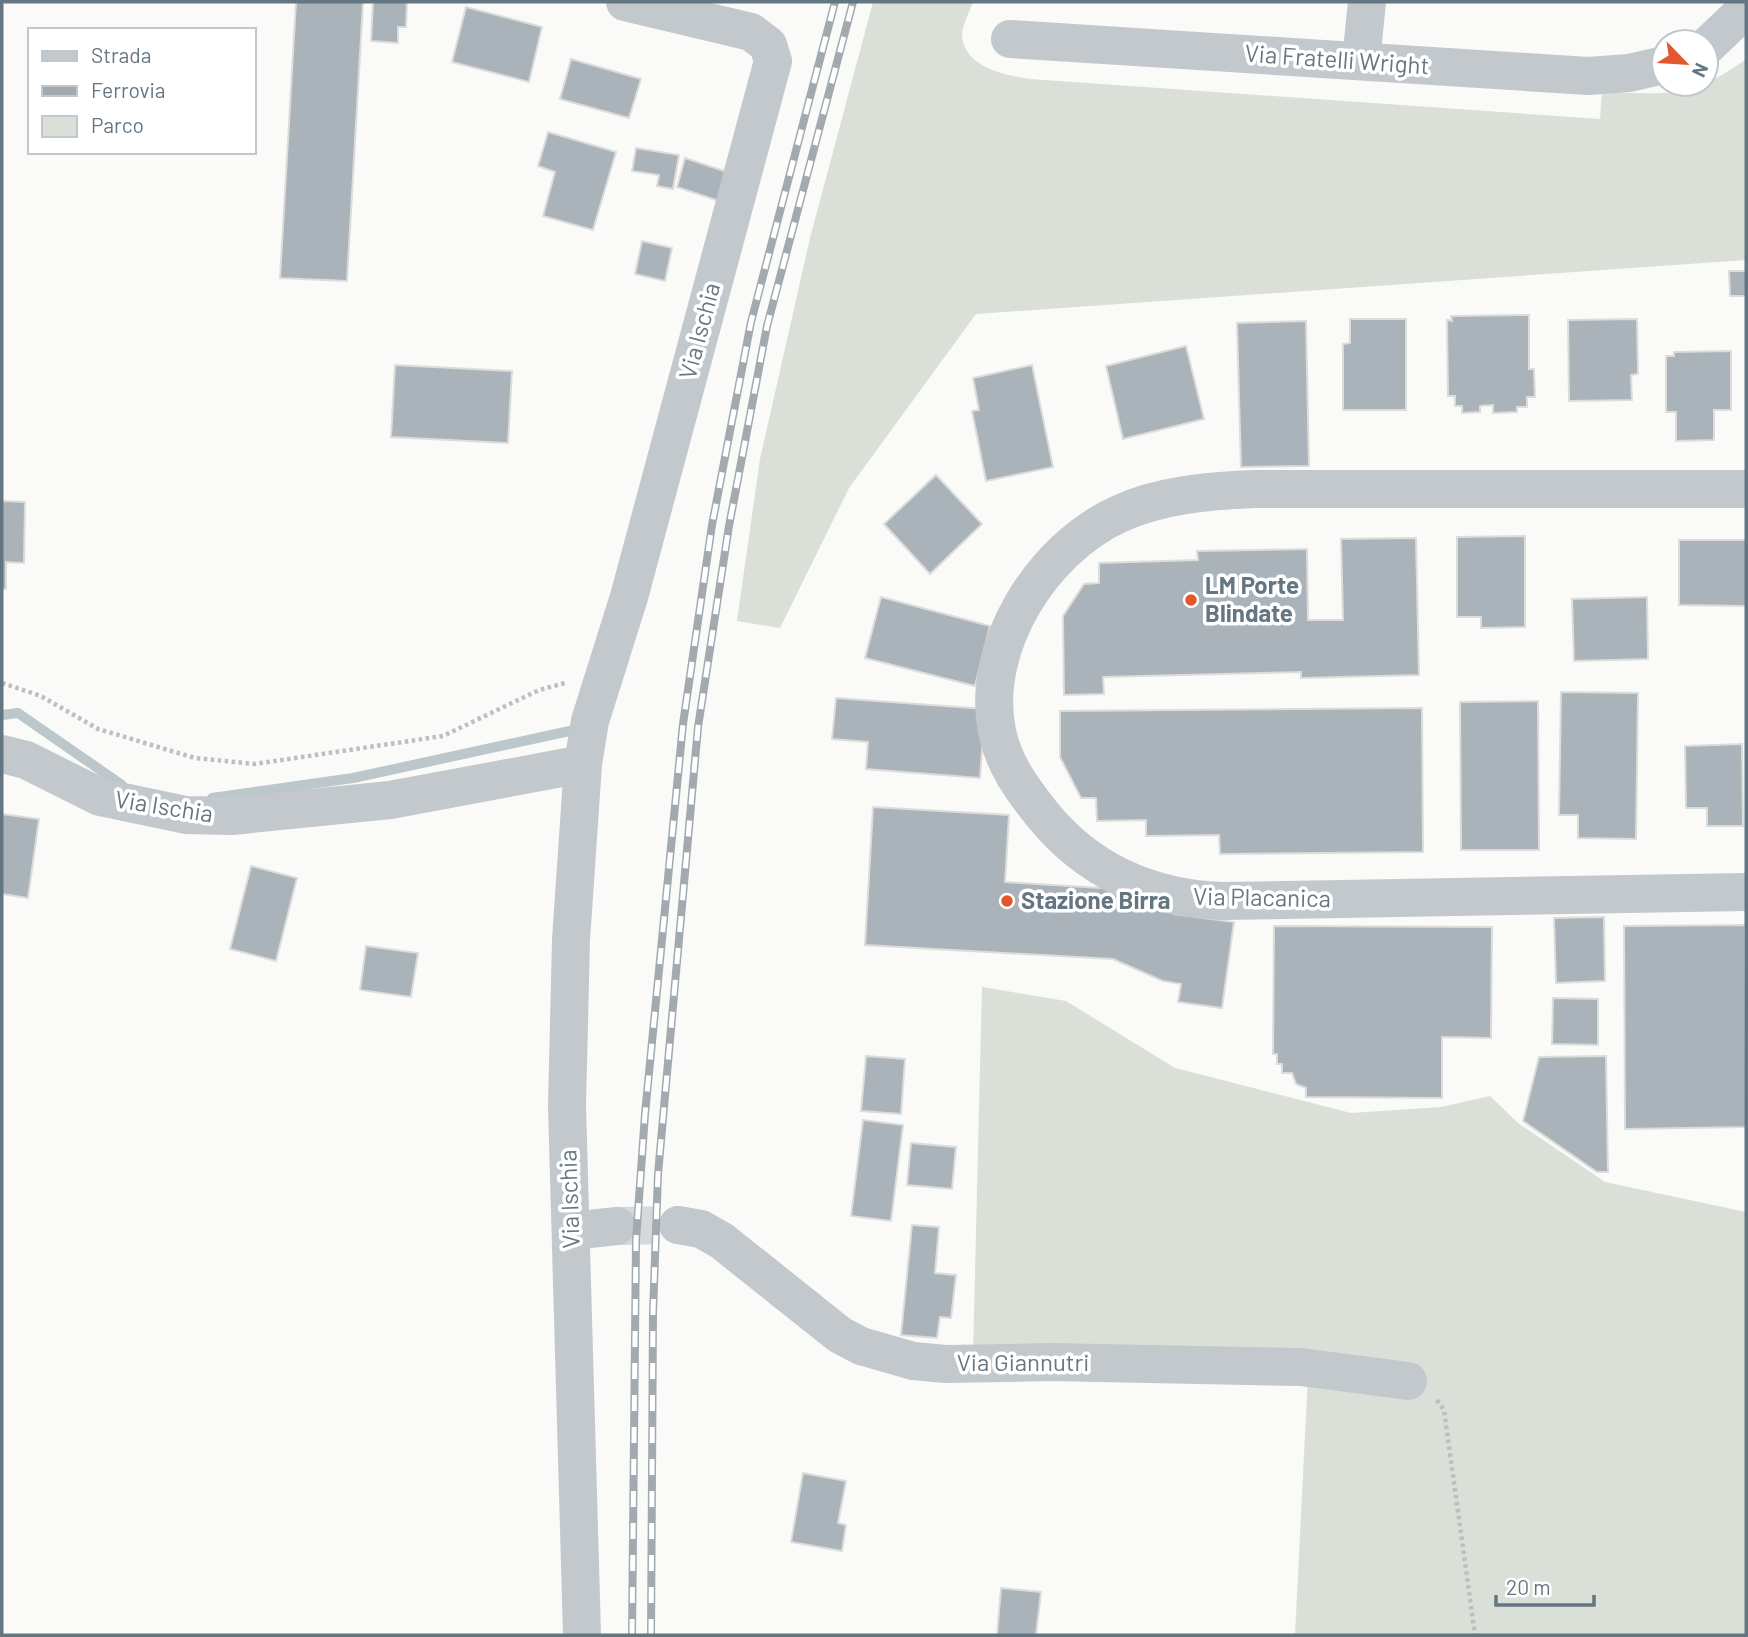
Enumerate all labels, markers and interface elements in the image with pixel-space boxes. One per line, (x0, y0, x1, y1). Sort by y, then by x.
legend (28, 28, 256, 154)
north arrow (1650, 28, 1720, 98)
street label: Via Fratelli Wright (1244, 38, 1430, 79)
text: Strada (91, 42, 151, 67)
text: N (1688, 60, 1714, 81)
text: Ferrovia (91, 77, 166, 102)
text: Parco (91, 112, 144, 137)
street label: Via Ischia (672, 279, 725, 382)
place label: LM Porte Blindate (1205, 570, 1299, 627)
marker: LM Porte Blindate (1183, 592, 1199, 608)
street label: Via Ischia (113, 783, 215, 828)
street label: Via Placanica (1193, 881, 1331, 912)
place label: Stazione Birra (1021, 885, 1170, 914)
marker: Stazione Birra (999, 893, 1015, 909)
street label: Via Ischia (552, 1149, 585, 1249)
street label: Via Giannutri (957, 1347, 1089, 1376)
scale bar (1496, 1564, 1594, 1608)
text: 20 m (1506, 1574, 1551, 1599)

